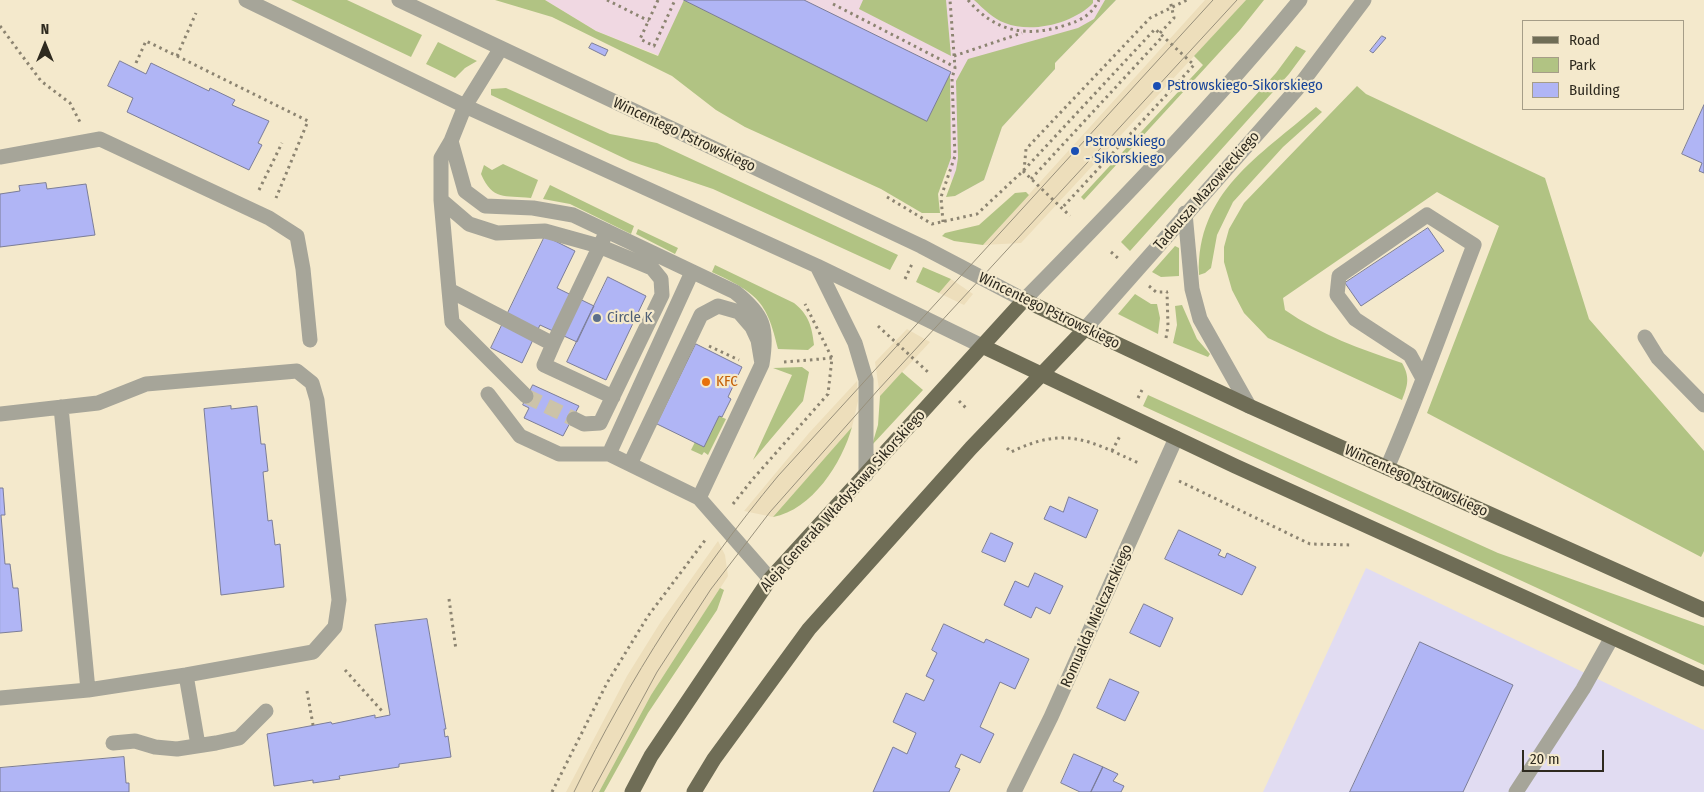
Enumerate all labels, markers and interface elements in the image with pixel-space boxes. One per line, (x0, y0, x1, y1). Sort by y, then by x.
north arrow (20, 20, 70, 70)
legend (1522, 20, 1684, 110)
text: N (41, 21, 49, 38)
text: Road (1569, 31, 1600, 49)
text: Park (1569, 56, 1596, 74)
place label: Pstrowskiego-Sikorskiego (1167, 77, 1323, 95)
marker: Pstrowskiego-Sikorskiego (1151, 80, 1163, 92)
text: Building (1569, 81, 1620, 99)
street label: Wincentego Pstrowskiego (610, 94, 758, 176)
street label: Tadeusza Mazowieckiego (1150, 128, 1264, 254)
place label: Pstrowskiego - Sikorskiego (1085, 133, 1166, 168)
marker: Pstrowskiego - Sikorskiego (1069, 145, 1081, 157)
street label: Wincentego Pstrowskiego (975, 269, 1123, 353)
place label: Circle K (607, 309, 652, 327)
marker: Circle K (591, 312, 603, 324)
place label: KFC (716, 373, 738, 391)
marker: KFC (700, 376, 712, 388)
street label: Aleja Generała Władysława Sikorskiego (757, 406, 929, 596)
street label: Wincentego Pstrowskiego (1341, 441, 1491, 521)
street label: Romualda Mielczarskiego (1057, 542, 1137, 690)
scale bar (1524, 740, 1606, 772)
text: 20 m (1530, 750, 1560, 768)

